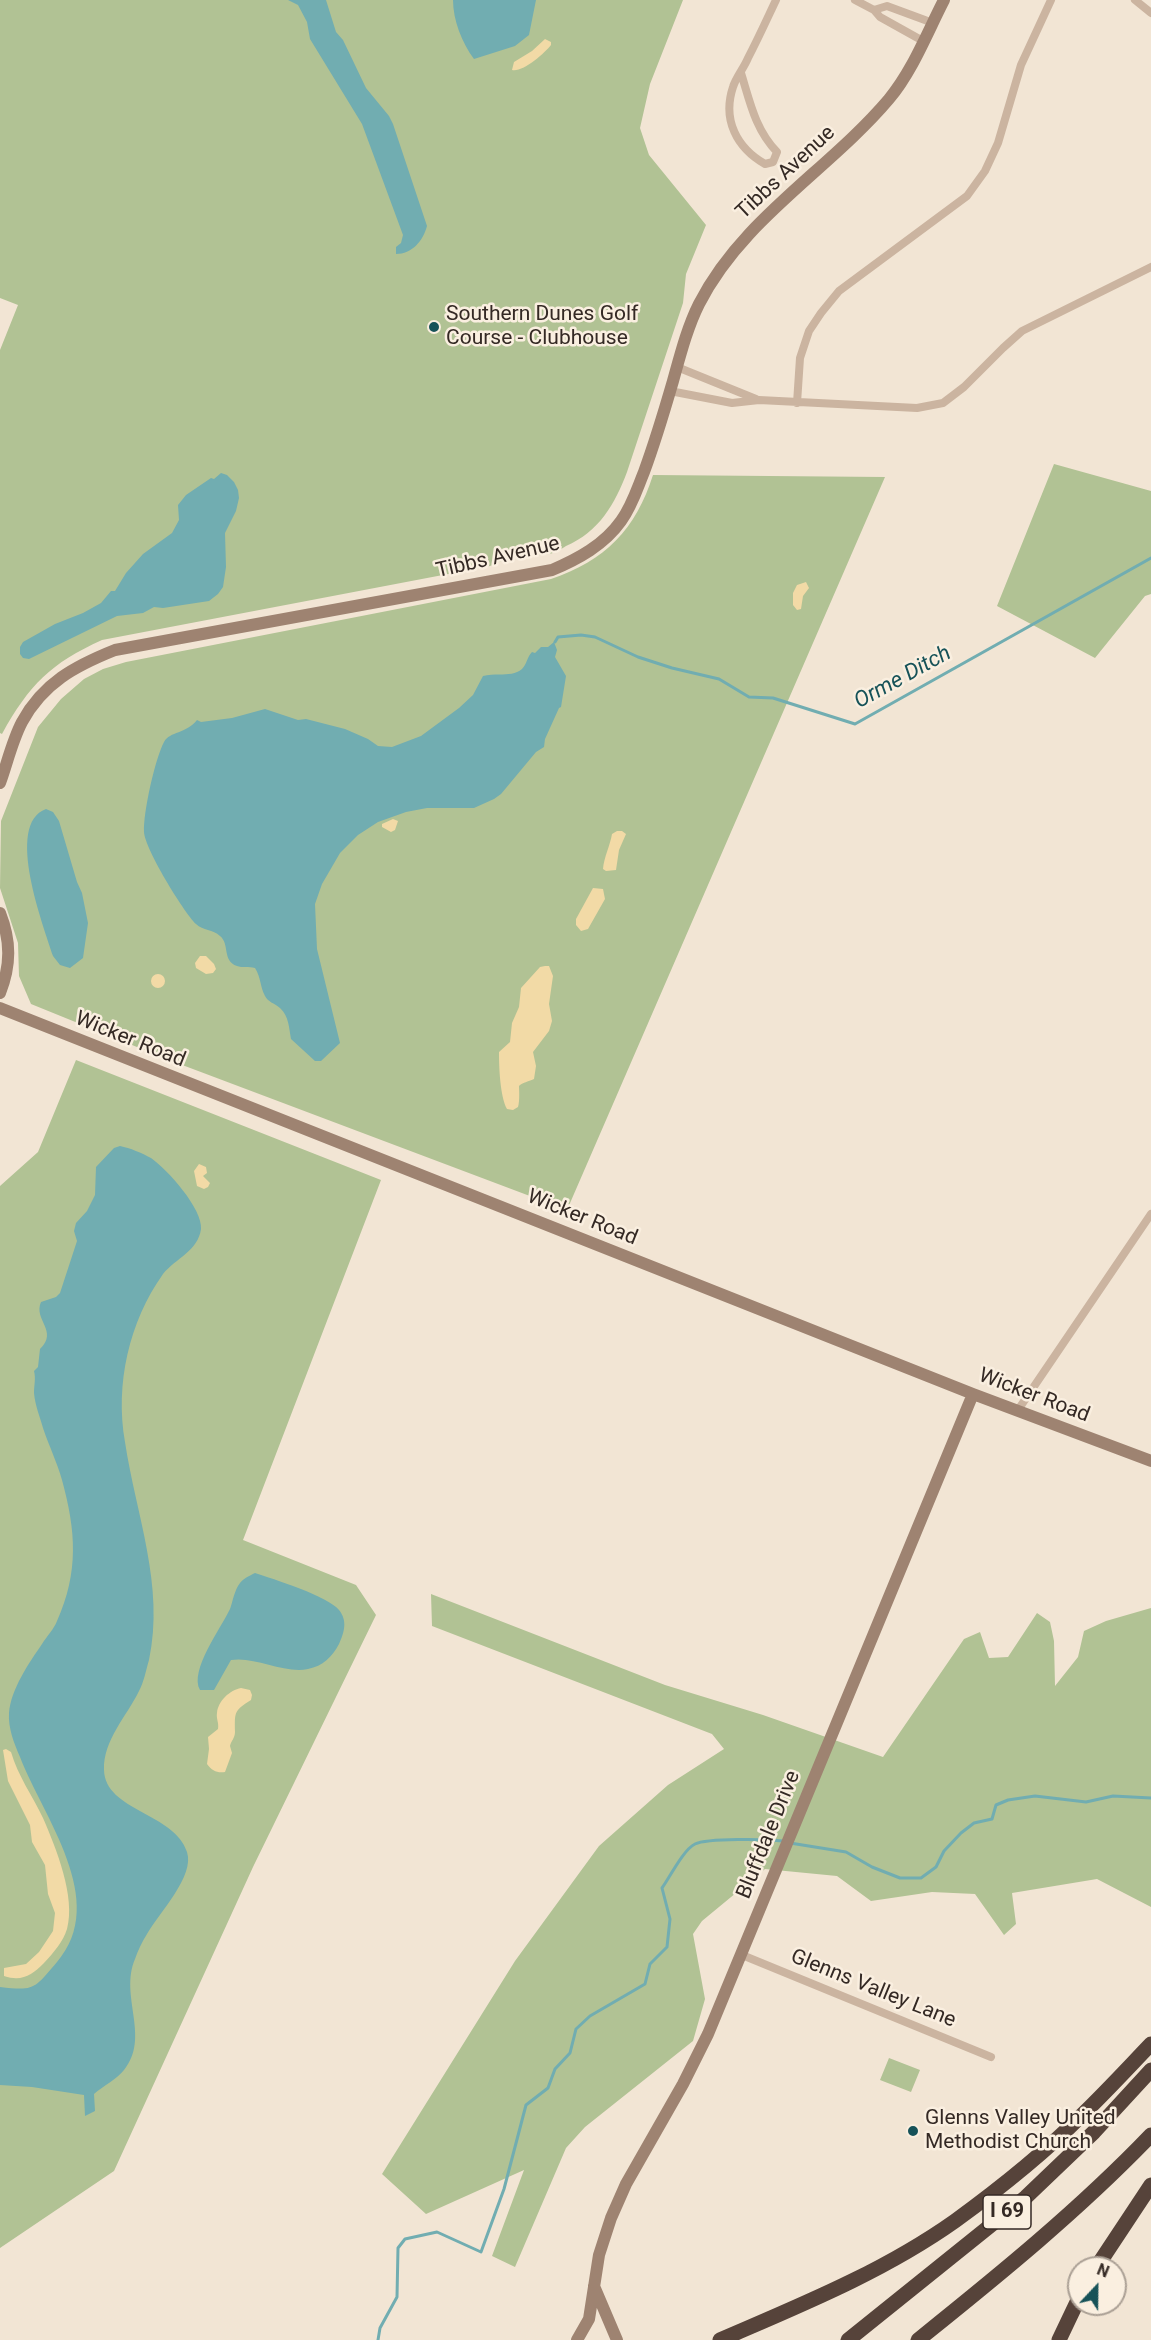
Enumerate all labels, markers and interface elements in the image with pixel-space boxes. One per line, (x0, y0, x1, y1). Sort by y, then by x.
street label: Tibbs Avenue (731, 121, 841, 225)
place label: Southern Dunes Golf Course - Clubhouse (446, 302, 638, 352)
marker: Southern Dunes Golf Course - Clubhouse (427, 320, 441, 334)
street label: Tibbs Avenue (434, 532, 562, 584)
water label: Orme Ditch (850, 641, 956, 715)
street label: Wicker Road (71, 1006, 189, 1074)
street label: Wicker Road (523, 1184, 641, 1252)
street label: Wicker Road (975, 1363, 1093, 1429)
street label: Bluffdale Drive (732, 1767, 806, 1903)
street label: Glenns Valley Lane (787, 1944, 959, 2034)
place label: Glenns Valley United Methodist Church (925, 2106, 1116, 2156)
marker: Glenns Valley United Methodist Church (906, 2124, 920, 2138)
road number: I 69 (983, 2195, 1031, 2229)
north arrow (1067, 2256, 1127, 2316)
text: N (1094, 2260, 1112, 2282)

